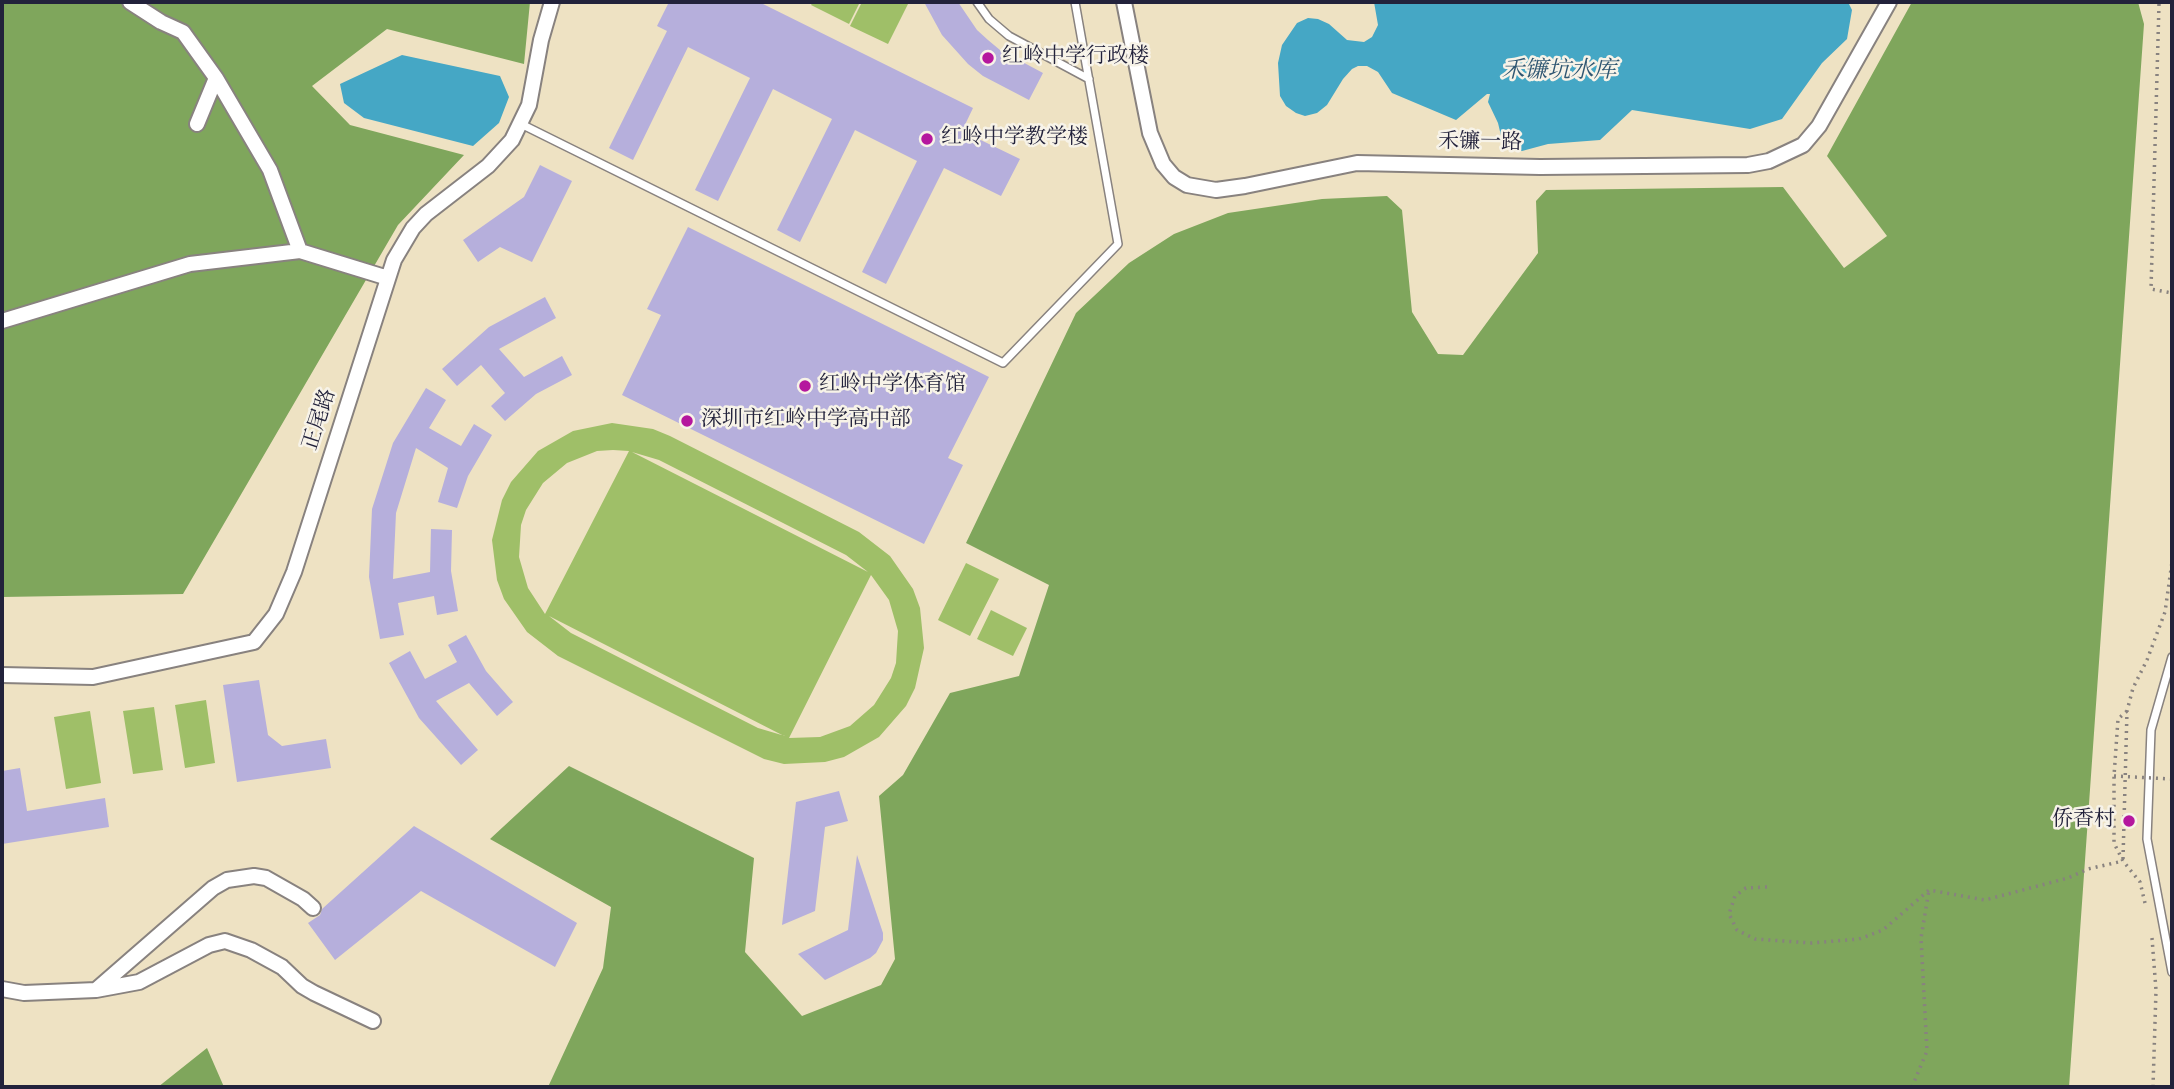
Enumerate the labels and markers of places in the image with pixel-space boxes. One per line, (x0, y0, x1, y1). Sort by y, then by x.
place label: 红岭中学行政楼 (1002, 45, 1149, 71)
marker: 红岭中学行政楼 (980, 50, 996, 66)
place label: 红岭中学教学楼 (941, 126, 1088, 152)
marker: 红岭中学教学楼 (919, 131, 935, 147)
place label: 红岭中学体育馆 (819, 373, 966, 399)
marker: 红岭中学体育馆 (797, 378, 813, 394)
place label: 深圳市红岭中学高中部 (701, 408, 911, 434)
marker: 深圳市红岭中学高中部 (679, 413, 695, 429)
place label: 侨香村 (2052, 808, 2115, 834)
marker: 侨香村 (2121, 813, 2137, 829)

